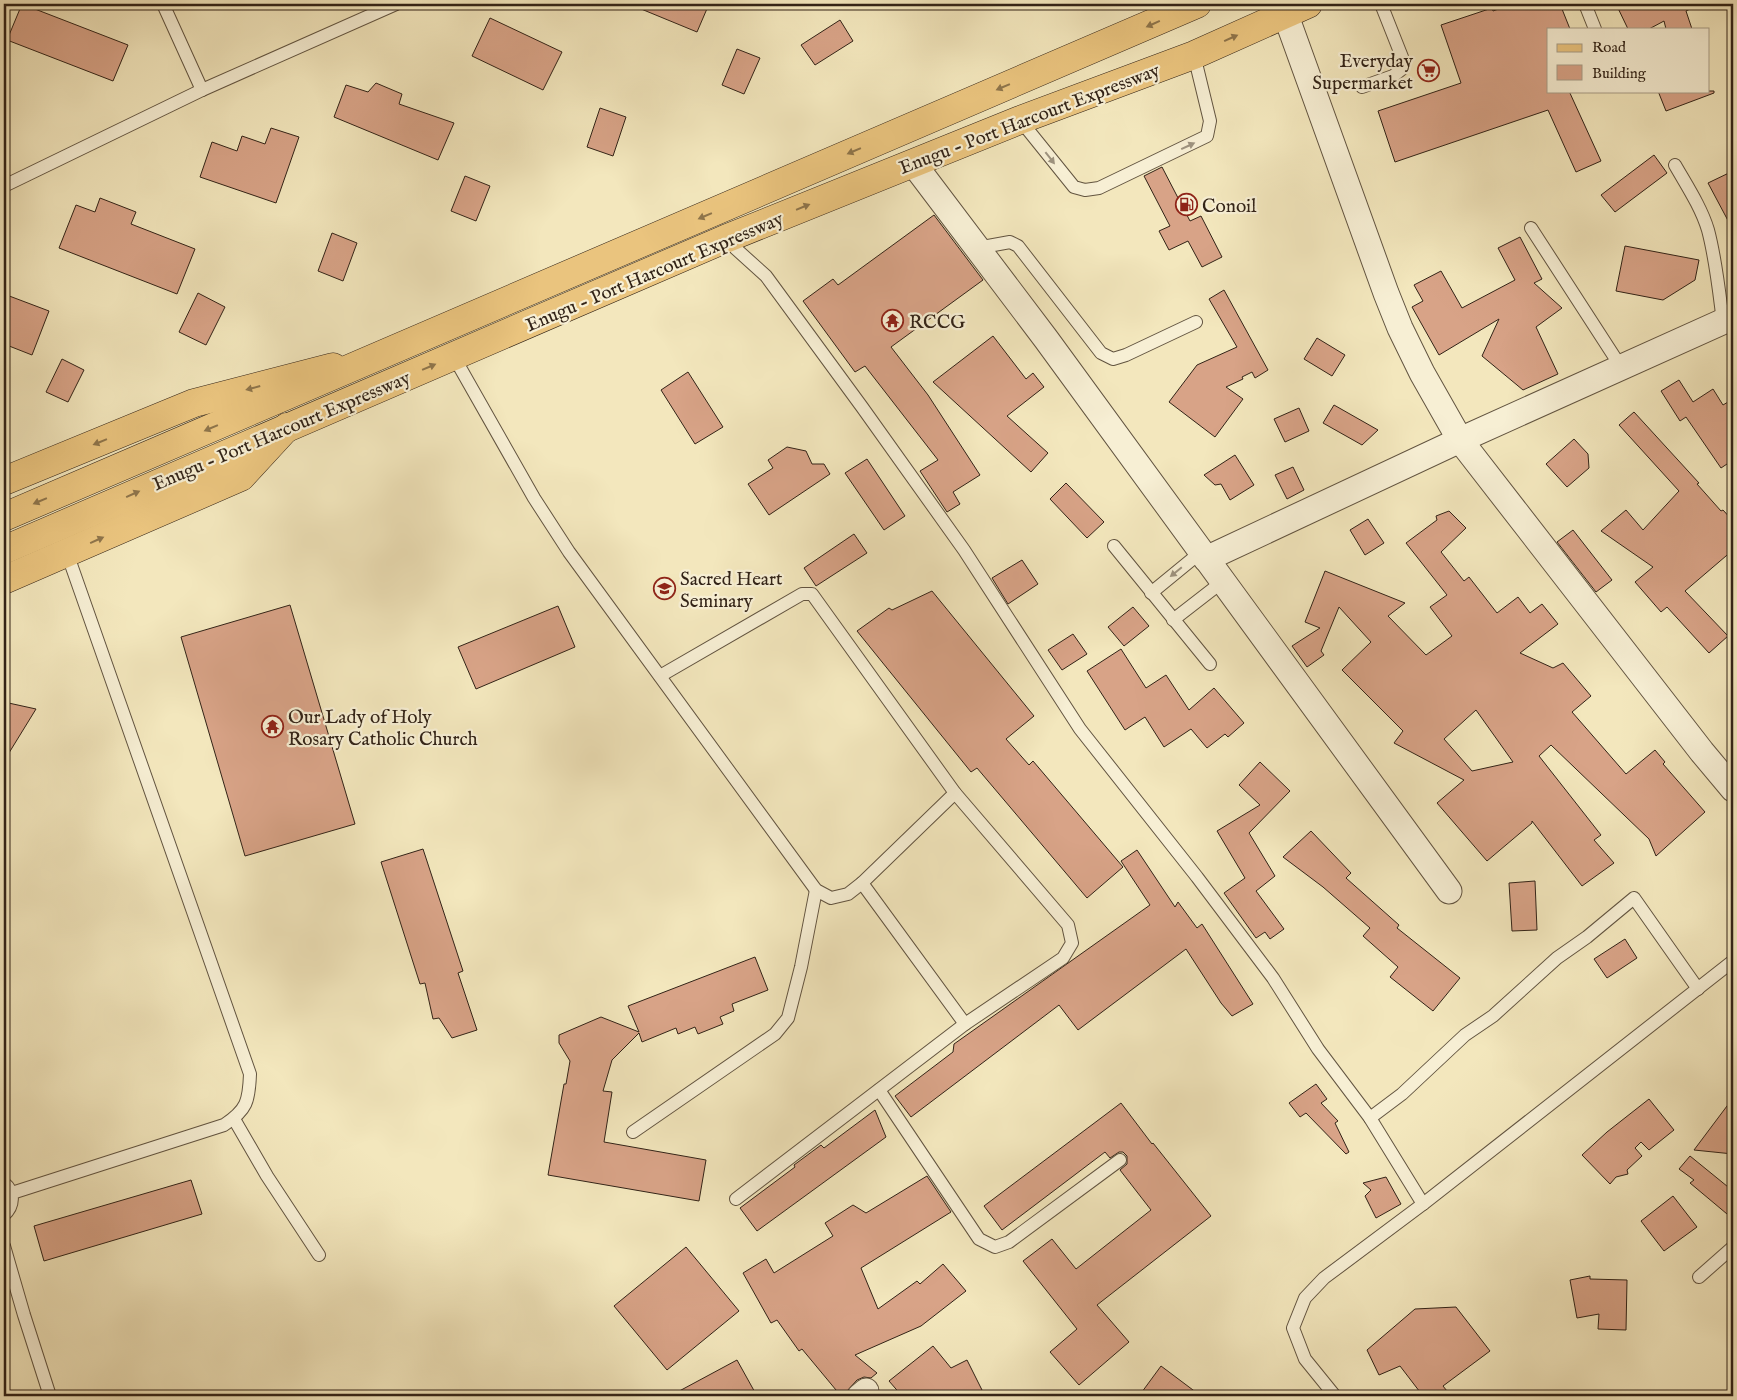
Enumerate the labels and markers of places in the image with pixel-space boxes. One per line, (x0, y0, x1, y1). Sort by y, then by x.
place label: Everyday Supermarket (1312, 50, 1414, 96)
supermarket icon: Everyday Supermarket (1417, 59, 1441, 83)
fuel station icon: Conoil (1174, 193, 1198, 217)
place label: Conoil (1202, 195, 1257, 219)
temple icon: RCCG (881, 309, 905, 333)
place label: RCCG (909, 311, 965, 335)
place label: Sacred Heart Seminary (680, 568, 783, 614)
school or university icon: Sacred Heart Seminary (652, 577, 676, 601)
place label: Our Lady of Holy Rosary Catholic Church (288, 706, 478, 752)
temple icon: Our Lady of Holy Rosary Catholic Church (260, 715, 284, 739)

